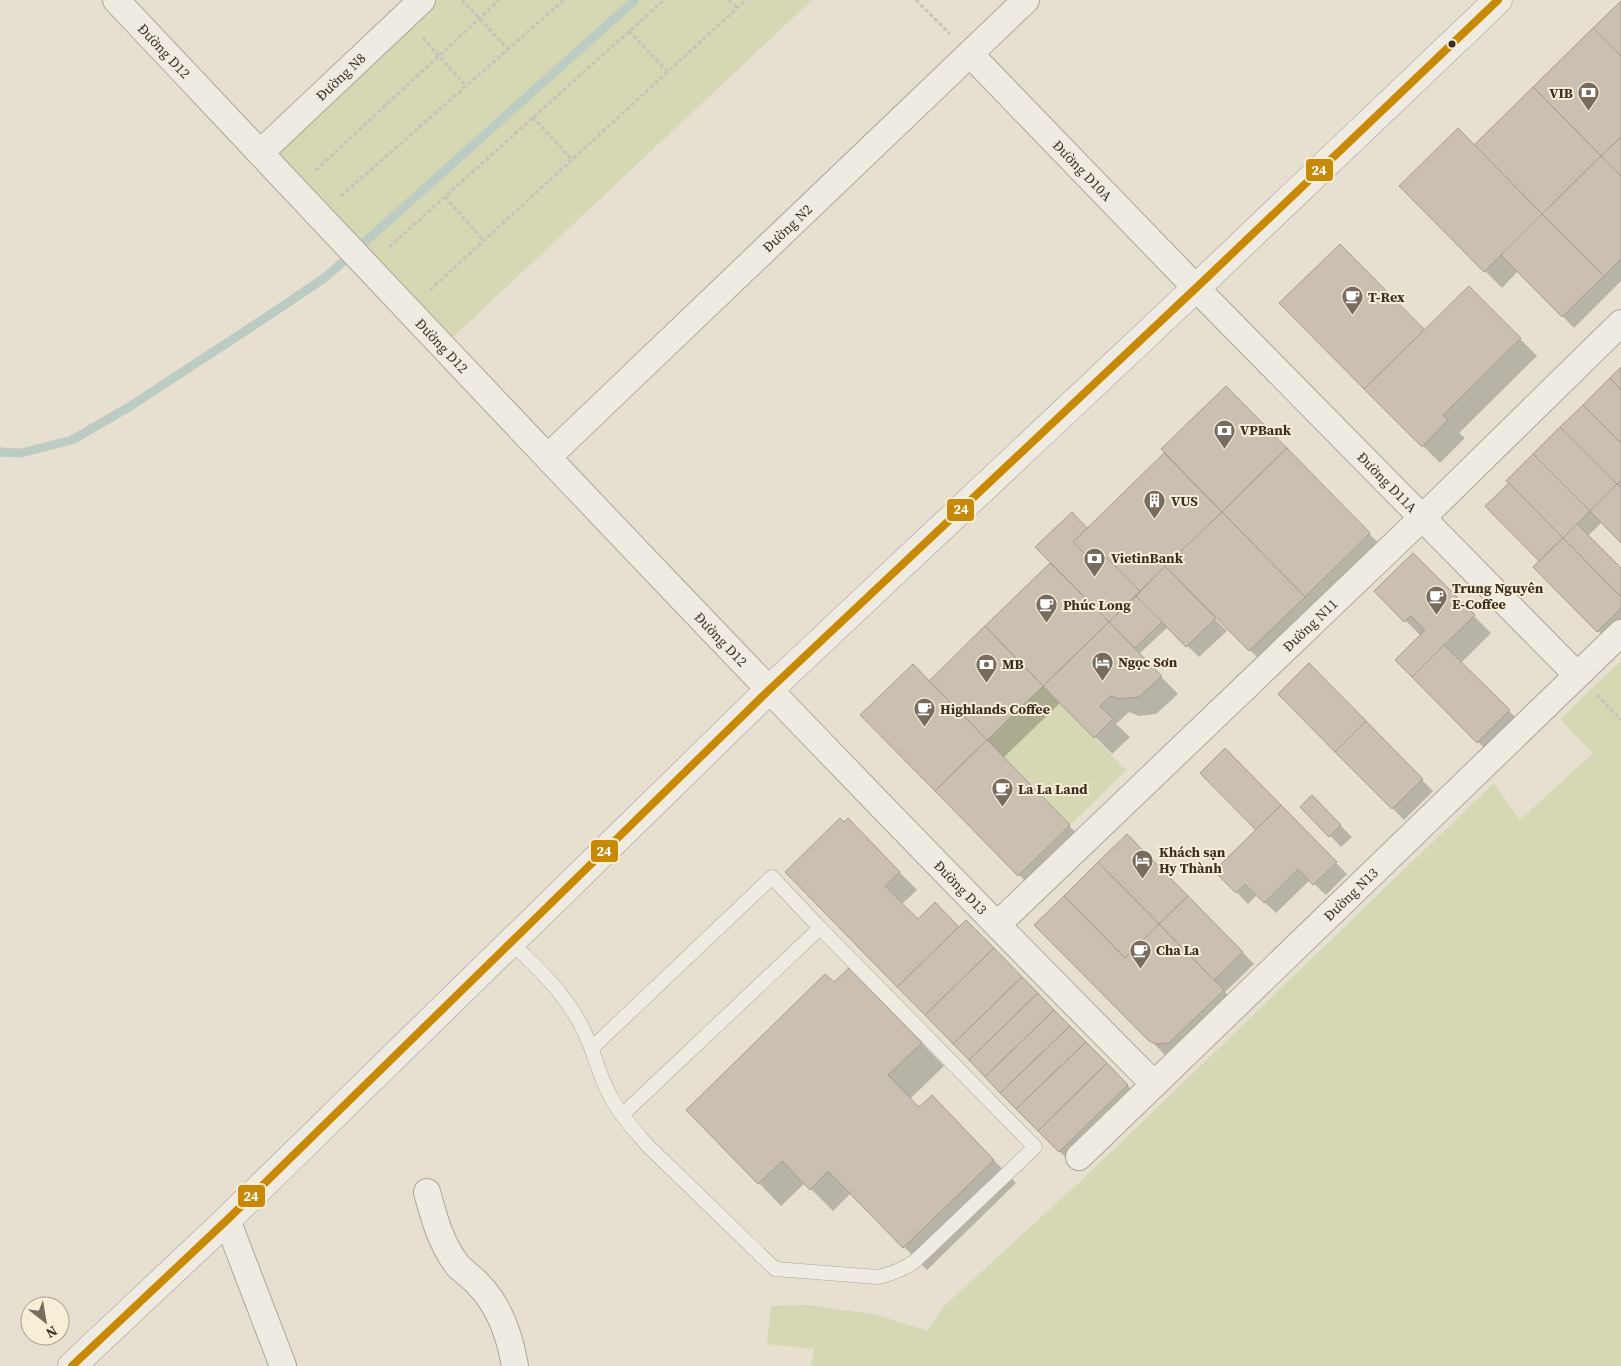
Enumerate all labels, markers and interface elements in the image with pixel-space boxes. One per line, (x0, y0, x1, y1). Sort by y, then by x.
street label: Đường D12 (133, 19, 195, 83)
unlabelled marker (1447, 39, 1457, 49)
street label: Đường N8 (311, 48, 370, 105)
bank icon: VIB (1577, 81, 1601, 112)
place label: VIB (1549, 83, 1573, 103)
street label: Đường D10A (1048, 135, 1117, 206)
line badge: 24 (1305, 158, 1334, 182)
text: 24 (1311, 160, 1327, 180)
street label: Đường N2 (758, 200, 817, 257)
cafe icon: T-Rex (1340, 285, 1364, 316)
place label: T-Rex (1368, 287, 1405, 307)
street label: Đường D12 (411, 314, 473, 377)
bank icon: VPBank (1212, 418, 1236, 449)
place label: VPBank (1240, 420, 1292, 440)
street label: Đường D11A (1353, 447, 1422, 518)
building icon: VUS (1143, 489, 1167, 520)
place label: VUS (1171, 491, 1198, 511)
line badge: 24 (946, 498, 975, 522)
text: 24 (953, 499, 969, 519)
bank icon: VietinBank (1083, 546, 1107, 577)
place label: VietinBank (1111, 548, 1184, 568)
place label: Trung Nguyên E-Coffee (1452, 578, 1544, 614)
cafe icon: Trung Nguyên E-Coffee (1424, 584, 1448, 615)
cafe icon: Phúc Long (1035, 593, 1059, 624)
street label: Đường N11 (1278, 594, 1342, 656)
place label: Phúc Long (1063, 595, 1131, 615)
street label: Đường D12 (690, 607, 752, 671)
hotel icon: Ngọc Sơn (1090, 650, 1114, 681)
bank icon: MB (974, 652, 998, 683)
place label: Ngọc Sơn (1118, 652, 1178, 672)
place label: MB (1002, 654, 1024, 674)
cafe icon: Highlands Coffee (912, 697, 936, 728)
place label: Highlands Coffee (940, 699, 1050, 719)
cafe icon: La La Land (990, 777, 1014, 808)
place label: La La Land (1018, 779, 1088, 799)
line badge: 24 (590, 839, 619, 863)
text: 24 (596, 841, 612, 861)
place label: Khách sạn Hy Thành (1159, 842, 1226, 878)
hotel icon: Khách sạn Hy Thành (1131, 848, 1155, 879)
street label: Đường D13 (929, 856, 992, 919)
street label: Đường N13 (1319, 863, 1383, 925)
cafe icon: Cha La (1128, 938, 1152, 969)
place label: Cha La (1156, 940, 1200, 960)
line badge: 24 (237, 1184, 266, 1208)
text: 24 (243, 1186, 259, 1206)
north arrow (20, 1296, 70, 1346)
text: N (42, 1321, 61, 1343)

